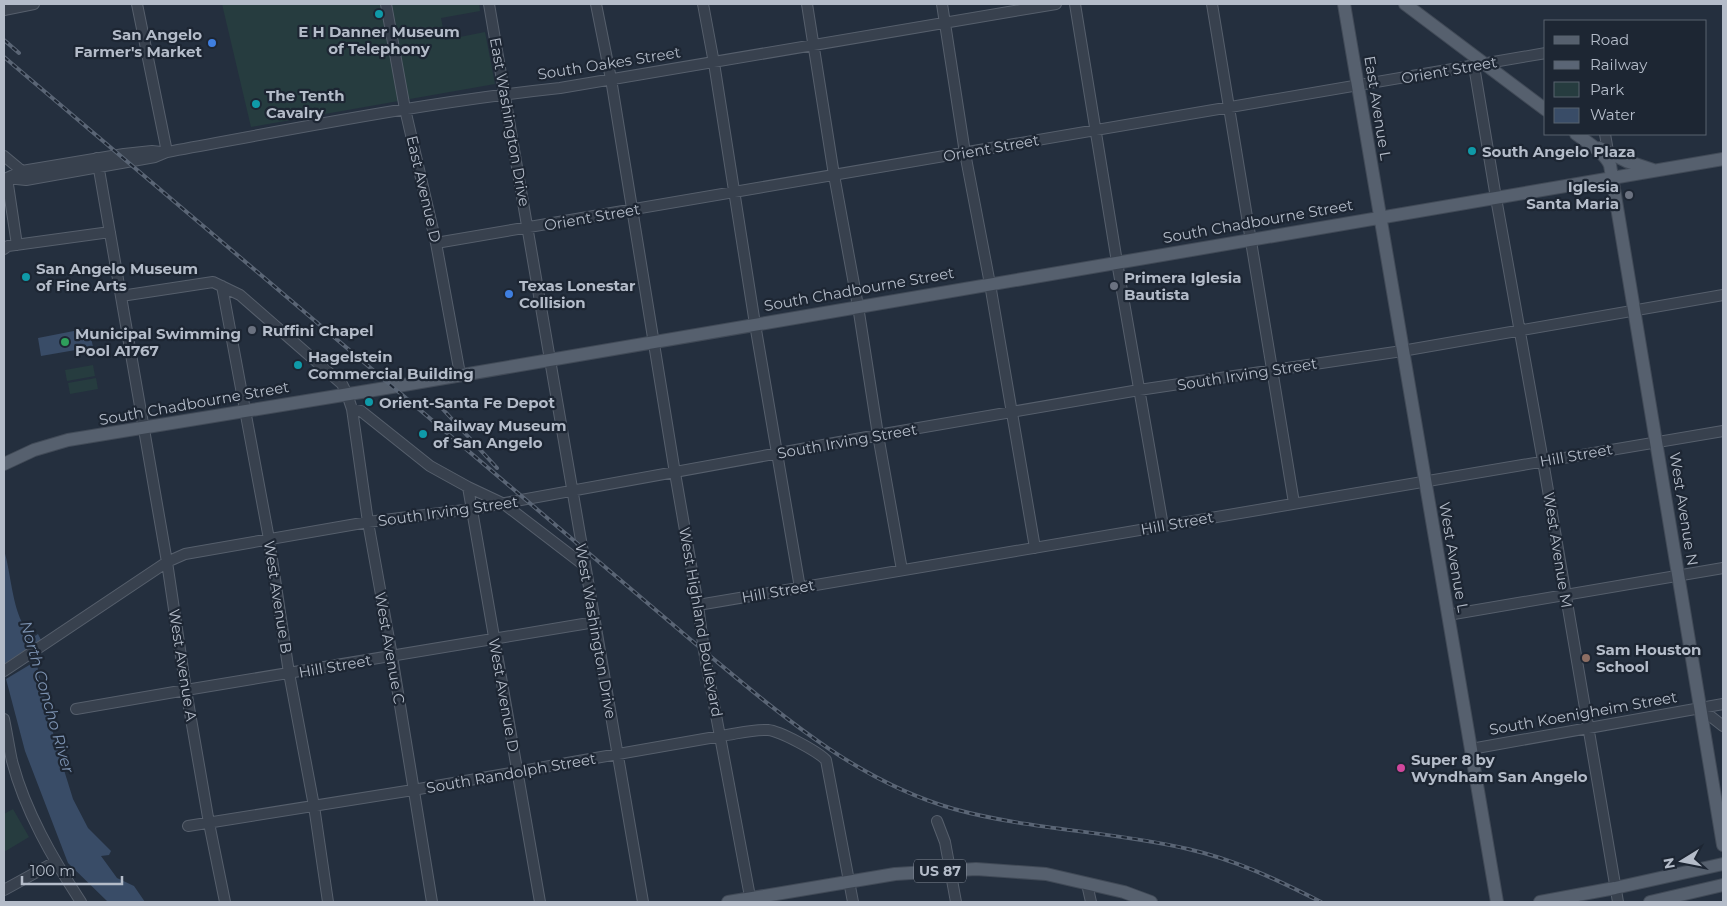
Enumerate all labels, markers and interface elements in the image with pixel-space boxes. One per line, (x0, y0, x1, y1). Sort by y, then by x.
marker: E H Danner Museum of Telephony (373, 8, 385, 20)
legend (1544, 20, 1707, 135)
place label: E H Danner Museum of Telephony (298, 22, 460, 58)
place label: San Angelo Farmer's Market (74, 25, 202, 61)
text: Road (1590, 30, 1629, 49)
street label: East Washington Drive (486, 36, 534, 208)
marker: San Angelo Farmer's Market (206, 37, 218, 49)
street label: South Oakes Street (536, 42, 682, 84)
street label: Orient Street (1400, 52, 1498, 88)
street label: East Avenue L (1360, 54, 1396, 162)
text: Railway (1590, 55, 1648, 74)
text: Park (1590, 80, 1624, 99)
place label: The Tenth Cavalry (266, 86, 345, 122)
marker: The Tenth Cavalry (250, 98, 262, 110)
text: Water (1590, 105, 1636, 124)
street label: Orient Street (942, 130, 1040, 166)
street label: East Avenue D (402, 134, 446, 244)
place label: South Angelo Plaza (1482, 142, 1635, 161)
marker: South Angelo Plaza (1466, 145, 1478, 157)
place label: Iglesia Santa Maria (1526, 177, 1619, 213)
marker: Iglesia Santa Maria (1623, 189, 1635, 201)
street label: South Chadbourne Street (1161, 195, 1355, 247)
street label: Orient Street (543, 199, 641, 235)
place label: San Angelo Museum of Fine Arts (36, 259, 198, 295)
street label: South Chadbourne Street (762, 263, 956, 315)
place label: Primera Iglesia Bautista (1124, 268, 1242, 304)
marker: San Angelo Museum of Fine Arts (20, 271, 32, 283)
place label: Texas Lonestar Collision (519, 276, 636, 312)
marker: Primera Iglesia Bautista (1108, 280, 1120, 292)
marker: Texas Lonestar Collision (503, 288, 515, 300)
place label: Ruffini Chapel (262, 321, 373, 340)
place label: Municipal Swimming Pool A1767 (75, 324, 241, 360)
marker: Ruffini Chapel (246, 324, 258, 336)
marker: Municipal Swimming Pool A1767 (59, 336, 71, 348)
place label: Hagelstein Commercial Building (308, 347, 474, 383)
street label: South Irving Street (1176, 354, 1318, 394)
marker: Hagelstein Commercial Building (292, 359, 304, 371)
street label: South Chadbourne Street (97, 377, 291, 429)
place label: Orient-Santa Fe Depot (379, 393, 555, 412)
marker: Orient-Santa Fe Depot (363, 396, 375, 408)
place label: Railway Museum of San Angelo (433, 416, 566, 452)
street label: South Irving Street (776, 419, 918, 463)
marker: Railway Museum of San Angelo (417, 428, 429, 440)
street label: Hill Street (1538, 439, 1614, 471)
street label: West Avenue N (1666, 451, 1702, 567)
street label: West Avenue M (1539, 491, 1577, 609)
street label: South Irving Street (377, 492, 519, 530)
street label: West Avenue L (1435, 500, 1473, 614)
street label: Hill Street (1139, 507, 1215, 539)
street label: West Highland Boulevard (675, 526, 727, 718)
street label: West Avenue B (260, 539, 296, 655)
street label: West Washington Drive (571, 542, 621, 720)
street label: Hill Street (740, 575, 816, 607)
street label: West Avenue C (371, 591, 409, 706)
street label: West Avenue A (165, 607, 201, 723)
water label: North Concho River (16, 619, 78, 776)
street label: West Avenue D (485, 637, 523, 753)
place label: Sam Houston School (1596, 640, 1701, 676)
street label: Hill Street (297, 650, 373, 682)
marker: Sam Houston School (1580, 652, 1592, 664)
street label: South Koenigheim Street (1488, 687, 1678, 739)
street label: South Randolph Street (425, 749, 597, 797)
place label: Super 8 by Wyndham San Angelo (1411, 750, 1588, 786)
marker: Super 8 by Wyndham San Angelo (1395, 762, 1407, 774)
north arrow (1657, 836, 1707, 886)
scale bar (22, 854, 122, 886)
text: N (1659, 856, 1679, 870)
road number: US 87 (914, 859, 966, 882)
text: 100 m (30, 861, 75, 880)

